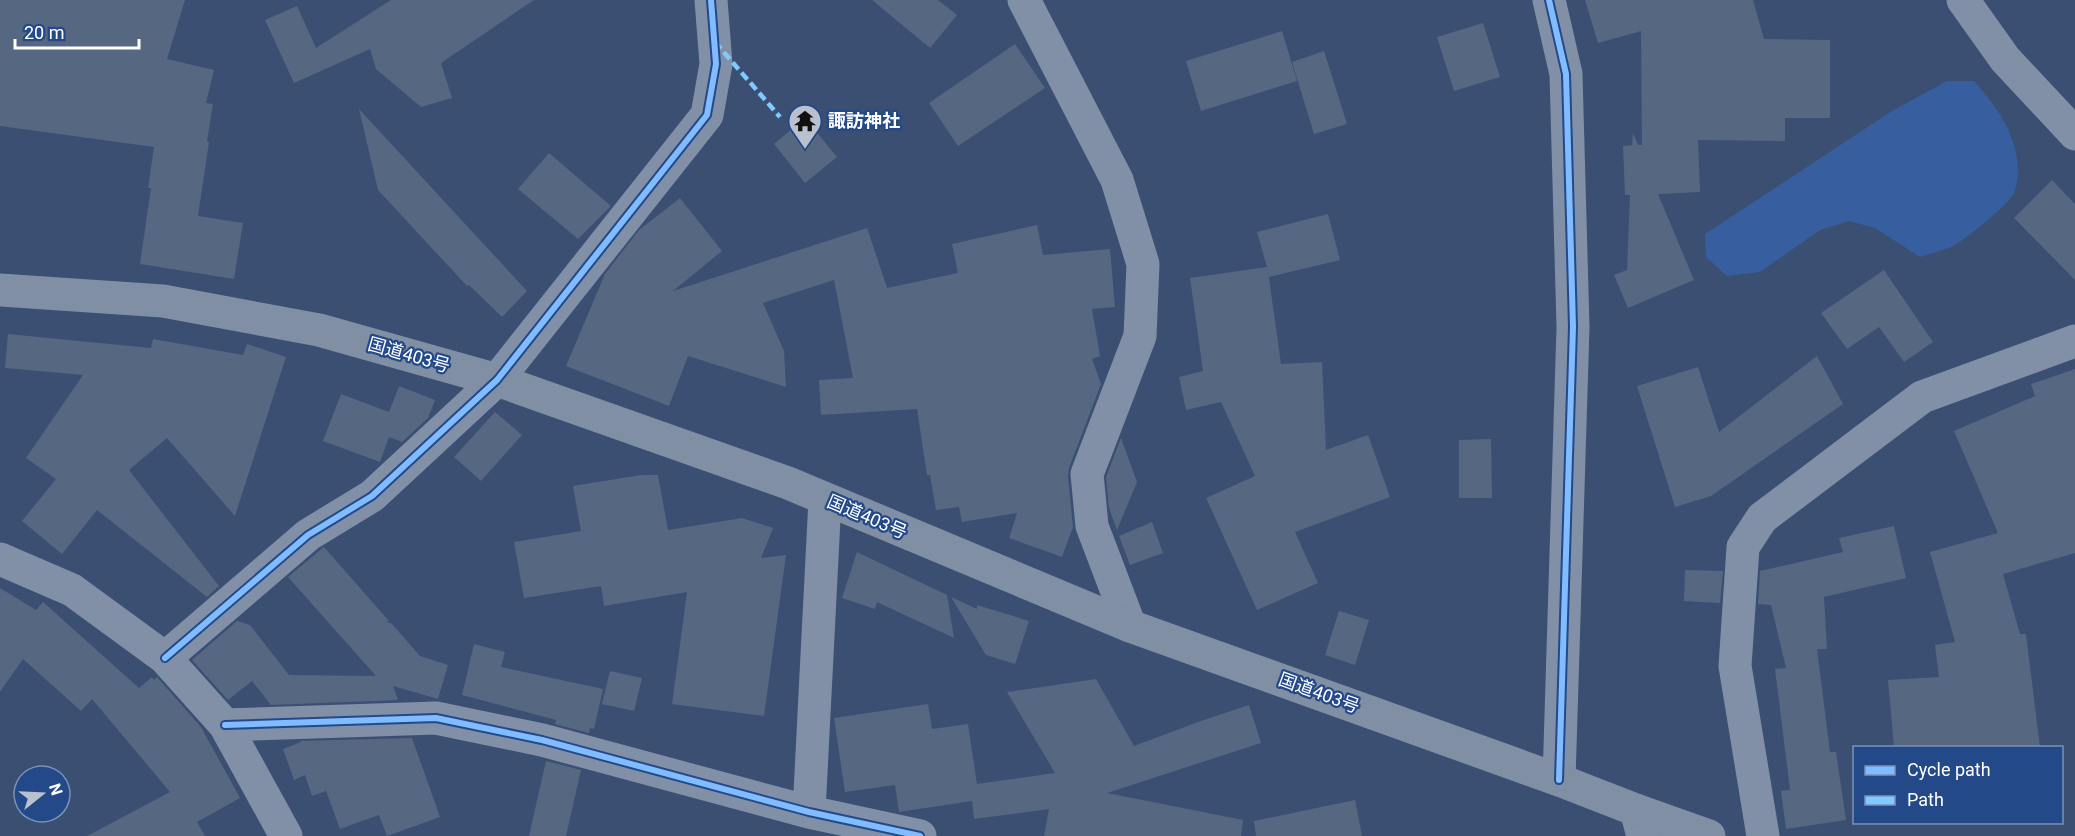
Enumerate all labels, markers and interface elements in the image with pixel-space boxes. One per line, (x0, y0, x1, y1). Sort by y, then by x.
scale bar (15, 12, 140, 50)
text: 20 m (24, 22, 64, 43)
temple icon: 諏訪神社 (787, 103, 823, 150)
place label: 諏訪神社 (828, 110, 900, 131)
street label: 国道403号 (366, 333, 453, 376)
street label: 国道403号 (824, 490, 910, 543)
street label: 国道403号 (1276, 668, 1362, 717)
legend (1853, 746, 2063, 824)
text: Cycle path (1907, 759, 1991, 780)
north arrow (12, 764, 72, 824)
text: N (45, 781, 67, 798)
text: Path (1907, 789, 1944, 810)

